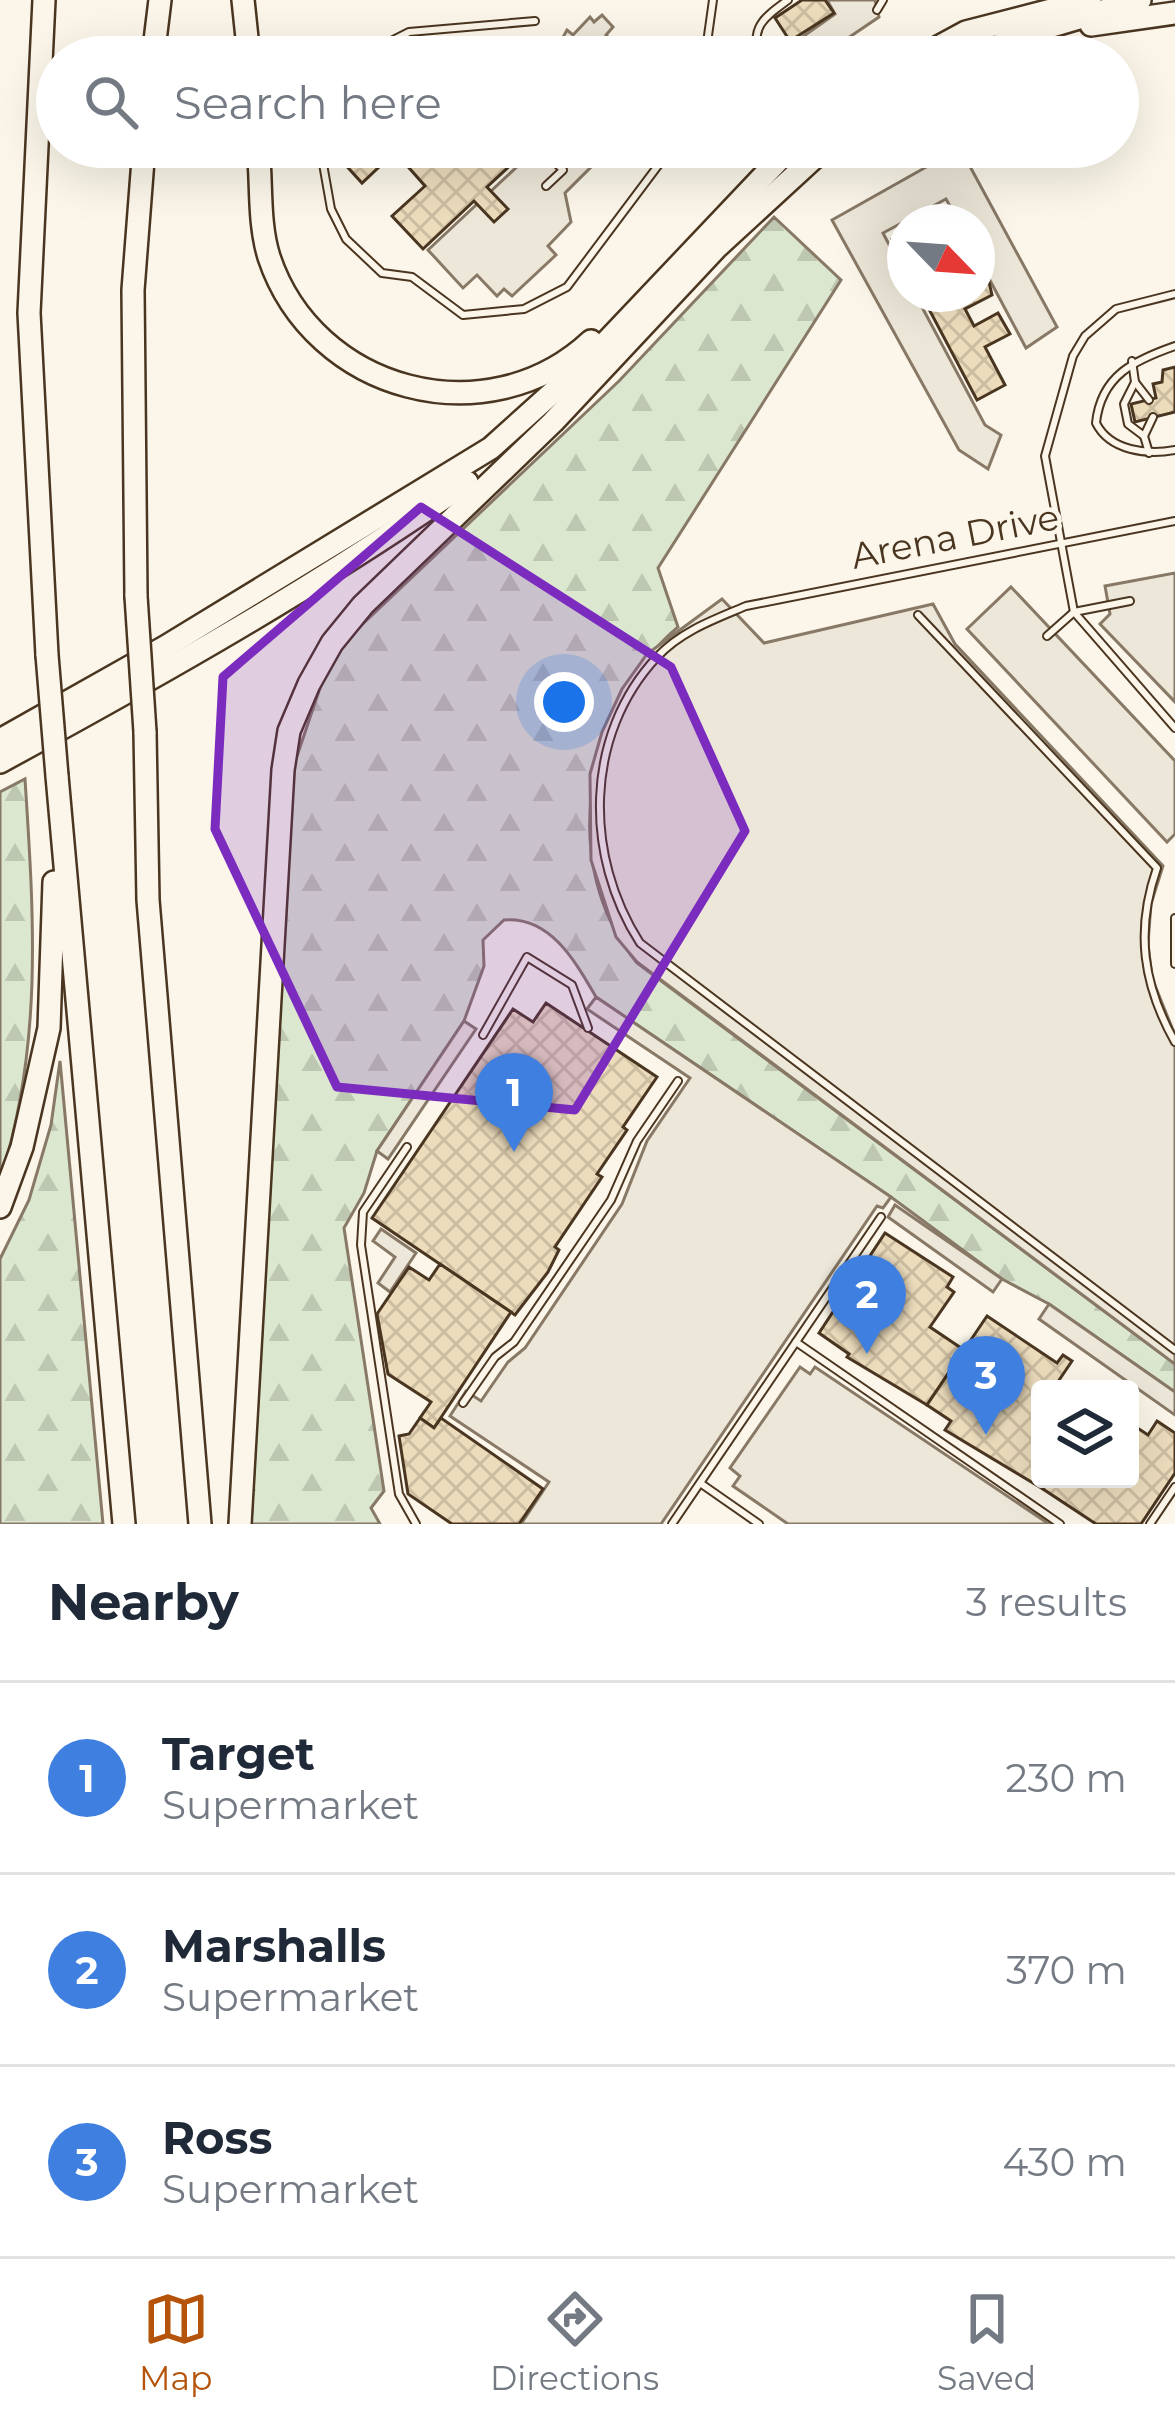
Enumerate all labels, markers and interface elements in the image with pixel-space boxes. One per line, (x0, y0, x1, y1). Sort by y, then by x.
search box (36, 36, 1139, 168)
icon: search (78, 69, 144, 135)
text: Search here (174, 75, 442, 130)
north arrow (887, 204, 995, 312)
street label: Arena Drive (847, 494, 1063, 578)
your location (534, 672, 594, 732)
pin: 1 (475, 1053, 553, 1152)
pin: 2 (828, 1255, 906, 1354)
pin: 3 (947, 1336, 1025, 1435)
map controls (1031, 1380, 1139, 1488)
button: layers (1031, 1380, 1139, 1488)
text: Nearby (48, 1571, 239, 1633)
text: 3 results (966, 1578, 1127, 1626)
text: Target (162, 1726, 315, 1781)
text: 1 (79, 1754, 95, 1802)
text: 230 m (1005, 1754, 1127, 1802)
text: Supermarket (162, 1781, 419, 1829)
text: Marshalls (162, 1918, 386, 1973)
text: 2 (75, 1946, 99, 1994)
text: 370 m (1006, 1946, 1127, 1994)
text: Supermarket (162, 1973, 419, 2021)
text: Ross (162, 2110, 272, 2165)
text: 3 (75, 2138, 99, 2186)
text: 430 m (1002, 2138, 1127, 2186)
text: Supermarket (162, 2165, 419, 2213)
tab: Map (139, 2286, 212, 2398)
tab: Directions (490, 2286, 659, 2398)
tab: Saved (937, 2286, 1036, 2398)

